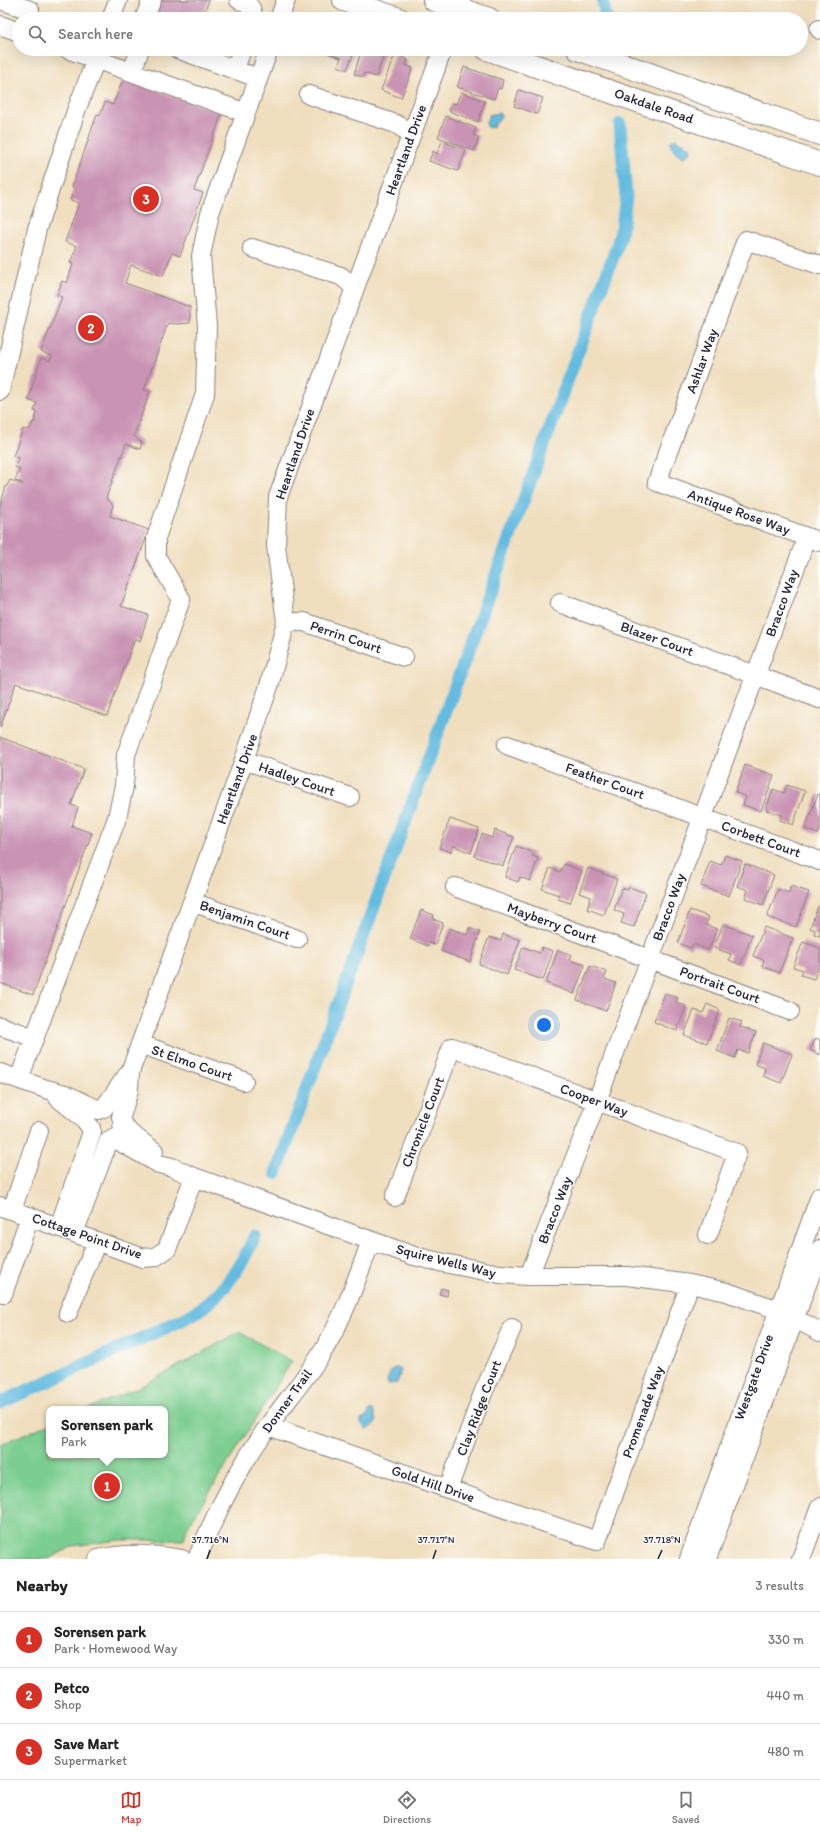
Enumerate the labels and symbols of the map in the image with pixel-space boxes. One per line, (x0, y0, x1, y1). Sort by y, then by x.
street label: Oakdale Road (612, 84, 696, 128)
street label: Heartland Drive (382, 102, 430, 198)
pin: 3 (133, 184, 159, 214)
pin: 2 (78, 313, 104, 343)
street label: Ashlar Way (682, 326, 722, 396)
street label: Heartland Drive (271, 406, 319, 502)
street label: Antique Rose Way (685, 486, 793, 539)
street label: Bracco Way (762, 566, 802, 639)
street label: Perrin Court (308, 617, 384, 657)
street label: Blazer Court (618, 618, 696, 660)
street label: Heartland Drive (213, 731, 261, 827)
street label: Hadley Court (257, 758, 337, 800)
street label: Feather Court (563, 759, 647, 803)
street label: Corbett Court (719, 817, 803, 861)
street label: Bracco Way (649, 870, 689, 943)
street label: Benjamin Court (197, 897, 293, 943)
street label: Mayberry Court (505, 899, 599, 947)
street label: Portrait Court (677, 963, 763, 1007)
your location (534, 1015, 554, 1035)
street label: St Elmo Court (149, 1041, 235, 1085)
street label: Chronicle Court (398, 1074, 448, 1170)
street label: Cooper Way (558, 1080, 631, 1120)
street label: Bracco Way (534, 1173, 576, 1246)
street label: Cottage Point Drive (30, 1209, 145, 1263)
street label: Squire Wells Way (394, 1240, 498, 1282)
street label: Westgate Drive (731, 1331, 778, 1422)
street label: Clay Ridge Court (453, 1358, 505, 1458)
street label: Promenade Way (618, 1363, 668, 1460)
street label: Donner Trail (258, 1366, 316, 1436)
street label: Gold Hill Drive (389, 1462, 477, 1506)
pin: 1 (94, 1471, 120, 1501)
text: 37.716°N (191, 1533, 229, 1546)
text: 37.717°N (417, 1533, 455, 1546)
text: 37.718°N (643, 1533, 681, 1546)

